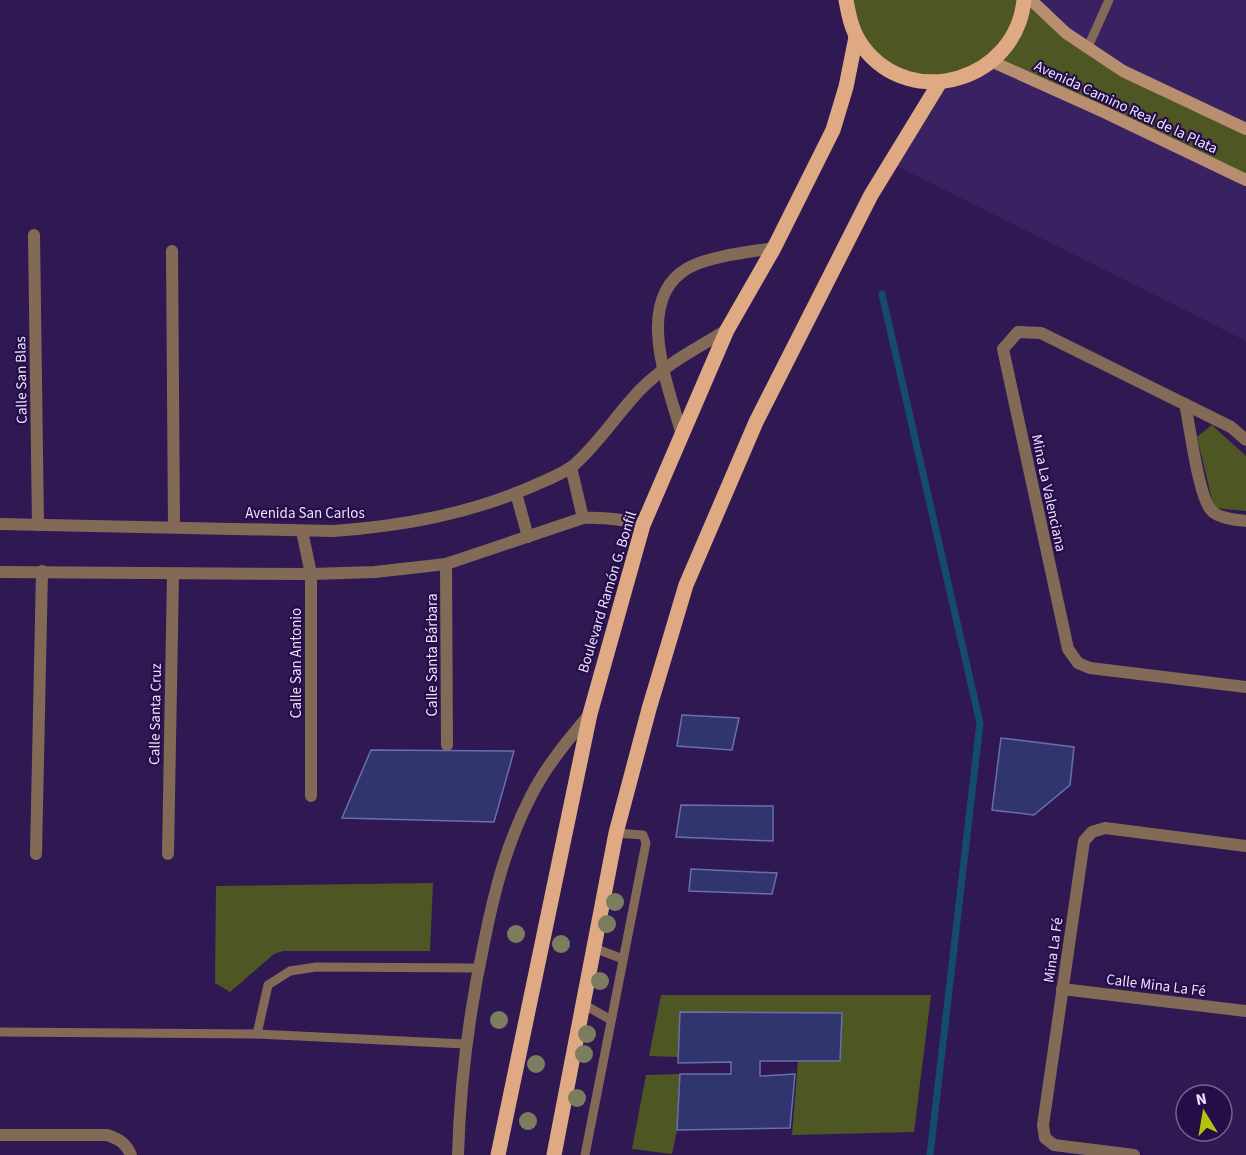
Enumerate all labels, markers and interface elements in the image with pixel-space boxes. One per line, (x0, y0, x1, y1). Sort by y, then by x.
street label: Avenida Camino Real de la Plata (1031, 56, 1221, 159)
street label: Calle San Blas (10, 336, 33, 424)
street label: Mina La Valenciana (1026, 432, 1071, 554)
street label: Avenida San Carlos (245, 503, 365, 524)
street label: Boulevard Ramón G. Bonfil (573, 509, 642, 676)
street label: Calle Santa Bárbara (422, 594, 443, 716)
street label: Calle San Antonio (286, 608, 307, 718)
street label: Calle Santa Cruz (144, 663, 167, 765)
street label: Mina La Fé (1039, 916, 1068, 984)
street label: Calle Mina La Fé (1105, 969, 1207, 1002)
north arrow (1174, 1083, 1234, 1143)
text: N (1194, 1087, 1209, 1111)

